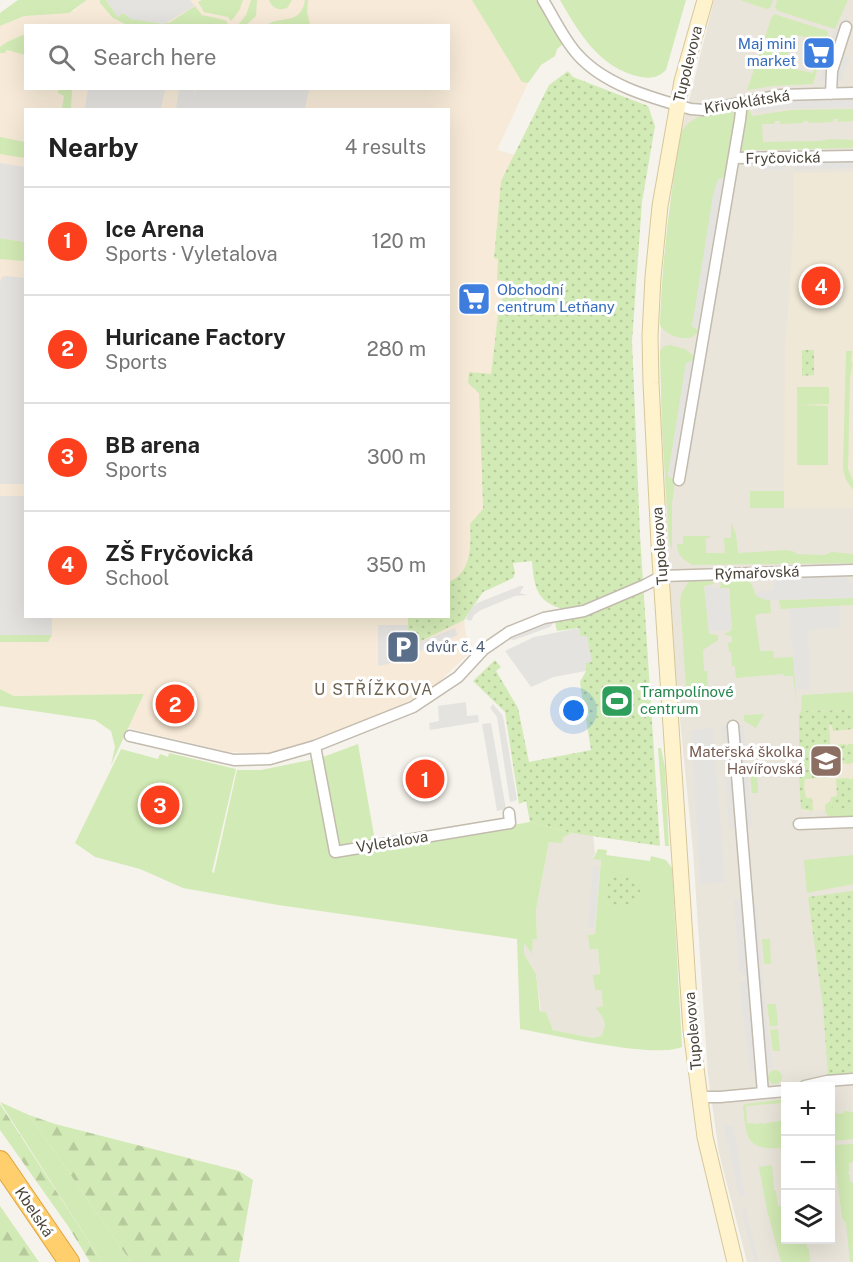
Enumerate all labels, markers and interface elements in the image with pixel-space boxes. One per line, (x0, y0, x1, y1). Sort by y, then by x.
search box (24, 24, 450, 90)
street label: Tupolevova (670, 24, 705, 104)
place label: Maj mini market (738, 35, 796, 69)
supermarket icon: Maj mini market (801, 35, 837, 71)
icon: search (45, 41, 78, 74)
text: Search here (93, 44, 217, 70)
street label: Křivoklátská (703, 86, 791, 117)
text: Nearby (48, 132, 138, 163)
text: 4 results (345, 135, 426, 159)
street label: Fryčovická (745, 148, 821, 167)
text: Ice Arena (105, 216, 204, 242)
text: 1 (63, 229, 72, 253)
text: 120 m (372, 229, 426, 253)
text: Sports · Vyletalova (105, 242, 278, 266)
pin: 4 (802, 264, 840, 308)
supermarket icon: Obchodní centrum Letňany (456, 281, 492, 317)
place label: Obchodní centrum Letňany (497, 281, 615, 315)
text: Huricane Factory (105, 324, 286, 350)
text: 2 (61, 337, 74, 361)
text: 280 m (367, 337, 426, 361)
text: Sports (105, 350, 167, 374)
text: BB arena (105, 432, 200, 458)
text: 3 (61, 445, 74, 469)
text: 300 m (367, 445, 426, 469)
text: Sports (105, 458, 167, 482)
street label: Tupolevova (648, 506, 671, 586)
text: ZŠ Fryčovická (105, 540, 253, 566)
text: 4 (61, 553, 74, 577)
text: 350 m (366, 553, 426, 577)
street label: Rýmařovská (714, 563, 800, 582)
text: School (105, 566, 169, 590)
parking icon: dvůr č. 4 (385, 629, 421, 665)
place label: dvůr č. 4 (426, 638, 485, 655)
district label: U STŘÍŽKOVA (314, 679, 434, 699)
pin: 2 (156, 682, 195, 726)
sports icon: Trampolínové centrum (599, 683, 635, 719)
place label: Trampolínové centrum (640, 683, 734, 717)
your location (559, 696, 588, 725)
place label: Mateřská školka Havířovská (689, 743, 803, 777)
school or university icon: Mateřská školka Havířovská (808, 743, 844, 779)
pin: 1 (406, 756, 444, 802)
pin: 3 (140, 782, 180, 828)
street label: Vyletalova (355, 827, 429, 856)
street label: Tupolevova (681, 991, 704, 1071)
map controls (781, 1082, 835, 1244)
button: + (781, 1082, 835, 1136)
button: − (781, 1136, 835, 1190)
street label: Kbelská (12, 1184, 57, 1240)
button: layers (781, 1190, 835, 1244)

